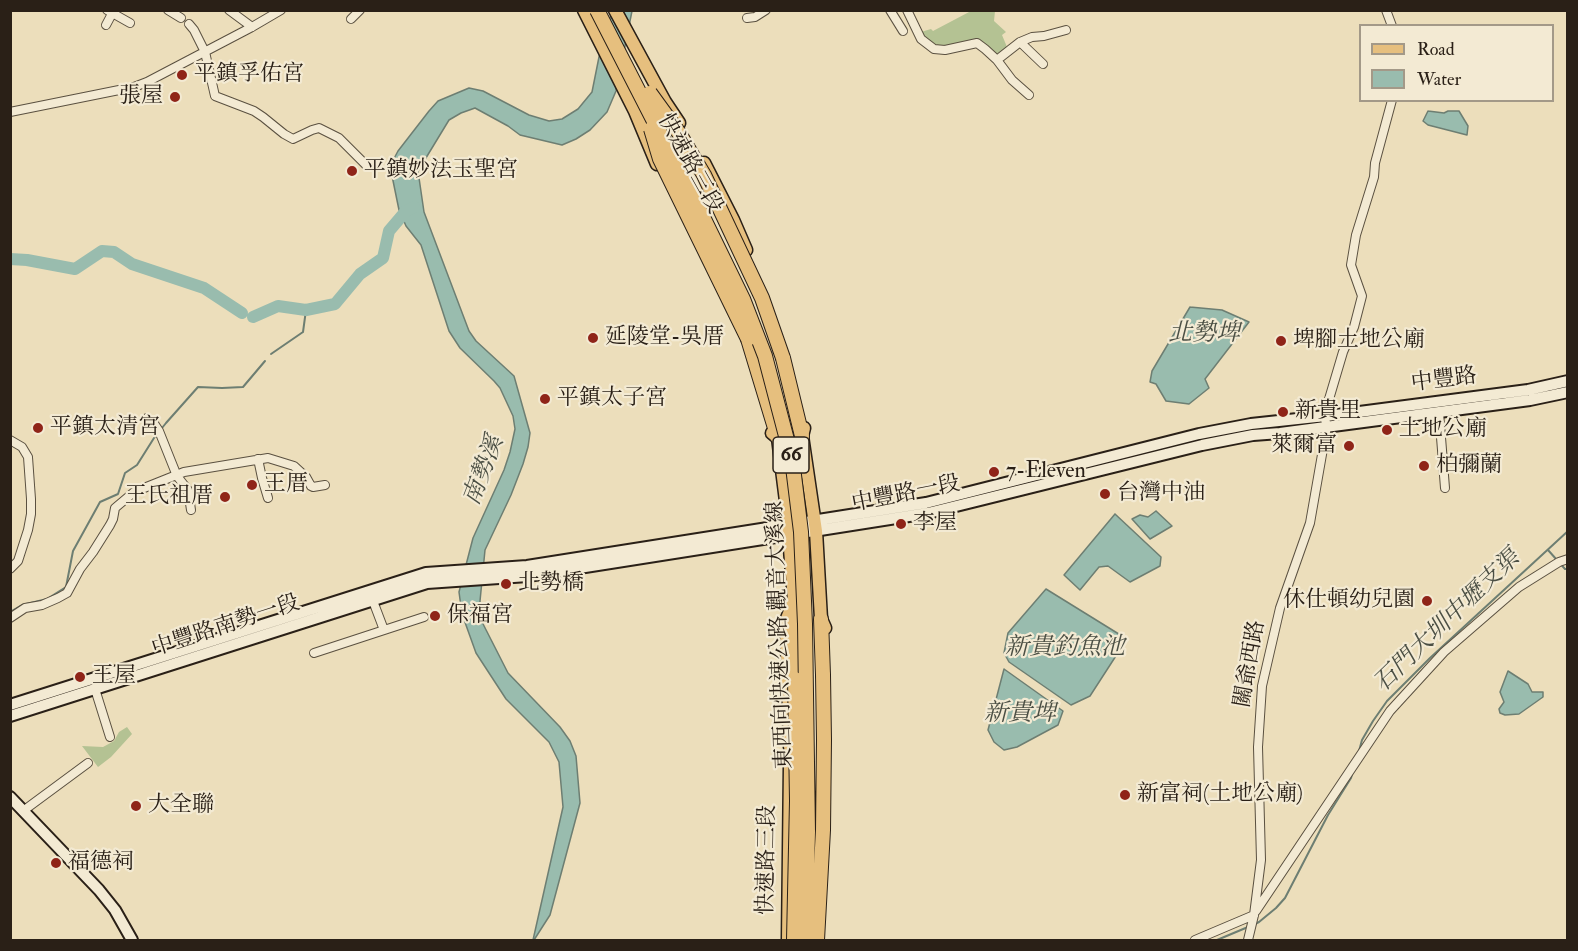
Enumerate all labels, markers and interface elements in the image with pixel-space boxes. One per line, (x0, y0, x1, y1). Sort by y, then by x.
legend (1359, 24, 1554, 102)
text: Road (1417, 38, 1455, 61)
place label: 平鎮孚佑宮 (194, 62, 304, 88)
marker: 平鎮孚佑宮 (175, 68, 189, 82)
text: Water (1417, 68, 1461, 91)
place label: 張屋 (119, 84, 163, 110)
marker: 張屋 (168, 90, 182, 104)
street label: 快速路三段 (651, 109, 727, 219)
place label: 平鎮妙法玉聖宮 (364, 158, 518, 184)
marker: 平鎮妙法玉聖宮 (345, 164, 359, 178)
water label: 北勢埤 (1168, 321, 1240, 349)
place label: 延陵堂-吳厝 (605, 325, 724, 351)
place label: 埤腳土地公廟 (1293, 328, 1425, 354)
marker: 延陵堂-吳厝 (586, 331, 600, 345)
marker: 埤腳土地公廟 (1274, 334, 1288, 348)
street label: 中豐路 (1410, 364, 1478, 398)
place label: 平鎮太子宮 (557, 386, 667, 412)
marker: 平鎮太子宮 (538, 392, 552, 406)
place label: 新貴里 (1295, 399, 1361, 425)
marker: 新貴里 (1276, 405, 1290, 419)
place label: 平鎮太清宮 (50, 415, 160, 441)
place label: 土地公廟 (1399, 417, 1487, 443)
marker: 平鎮太清宮 (31, 421, 45, 435)
marker: 土地公廟 (1380, 423, 1394, 437)
water label: 南勢溪 (459, 432, 511, 510)
place label: 萊爾富 (1271, 433, 1337, 459)
road number: 66 (773, 437, 809, 473)
marker: 萊爾富 (1342, 439, 1356, 453)
place label: 柏彌蘭 (1436, 453, 1502, 479)
place label: 7-Eleven (1006, 459, 1086, 485)
marker: 柏彌蘭 (1417, 459, 1431, 473)
marker: 7-Eleven (987, 465, 1001, 479)
place label: 王厝 (264, 472, 308, 498)
street label: 中豐路一段 (849, 472, 963, 518)
marker: 王厝 (245, 478, 259, 492)
place label: 台灣中油 (1117, 481, 1205, 507)
place label: 王氏祖厝 (125, 484, 213, 510)
marker: 台灣中油 (1098, 487, 1112, 501)
marker: 王氏祖厝 (218, 490, 232, 504)
street label: 東西向快速公路 觀音大溪線 (763, 500, 799, 770)
place label: 李屋 (913, 511, 957, 537)
marker: 李屋 (894, 517, 908, 531)
water label: 石門大圳中壢支渠 (1369, 545, 1527, 699)
place label: 北勢橋 (518, 571, 584, 597)
marker: 北勢橋 (499, 577, 513, 591)
place label: 休仕頓幼兒園 (1283, 588, 1415, 614)
street label: 中豐路南勢一段 (149, 591, 303, 663)
marker: 休仕頓幼兒園 (1420, 594, 1434, 608)
place label: 保福宮 (447, 603, 513, 629)
marker: 保福宮 (428, 609, 442, 623)
street label: 關爺西路 (1230, 618, 1272, 710)
water label: 新貴釣魚池 (1005, 635, 1125, 663)
place label: 王屋 (92, 664, 136, 690)
marker: 王屋 (73, 670, 87, 684)
water label: 新貴埤 (984, 701, 1056, 729)
place label: 新富祠(土地公廟) (1137, 782, 1303, 808)
marker: 新富祠(土地公廟) (1118, 788, 1132, 802)
place label: 大全聯 (148, 793, 214, 819)
marker: 大全聯 (129, 799, 143, 813)
street label: 快速路三段 (754, 805, 782, 915)
place label: 福德祠 (68, 850, 134, 876)
marker: 福德祠 (49, 856, 63, 870)

